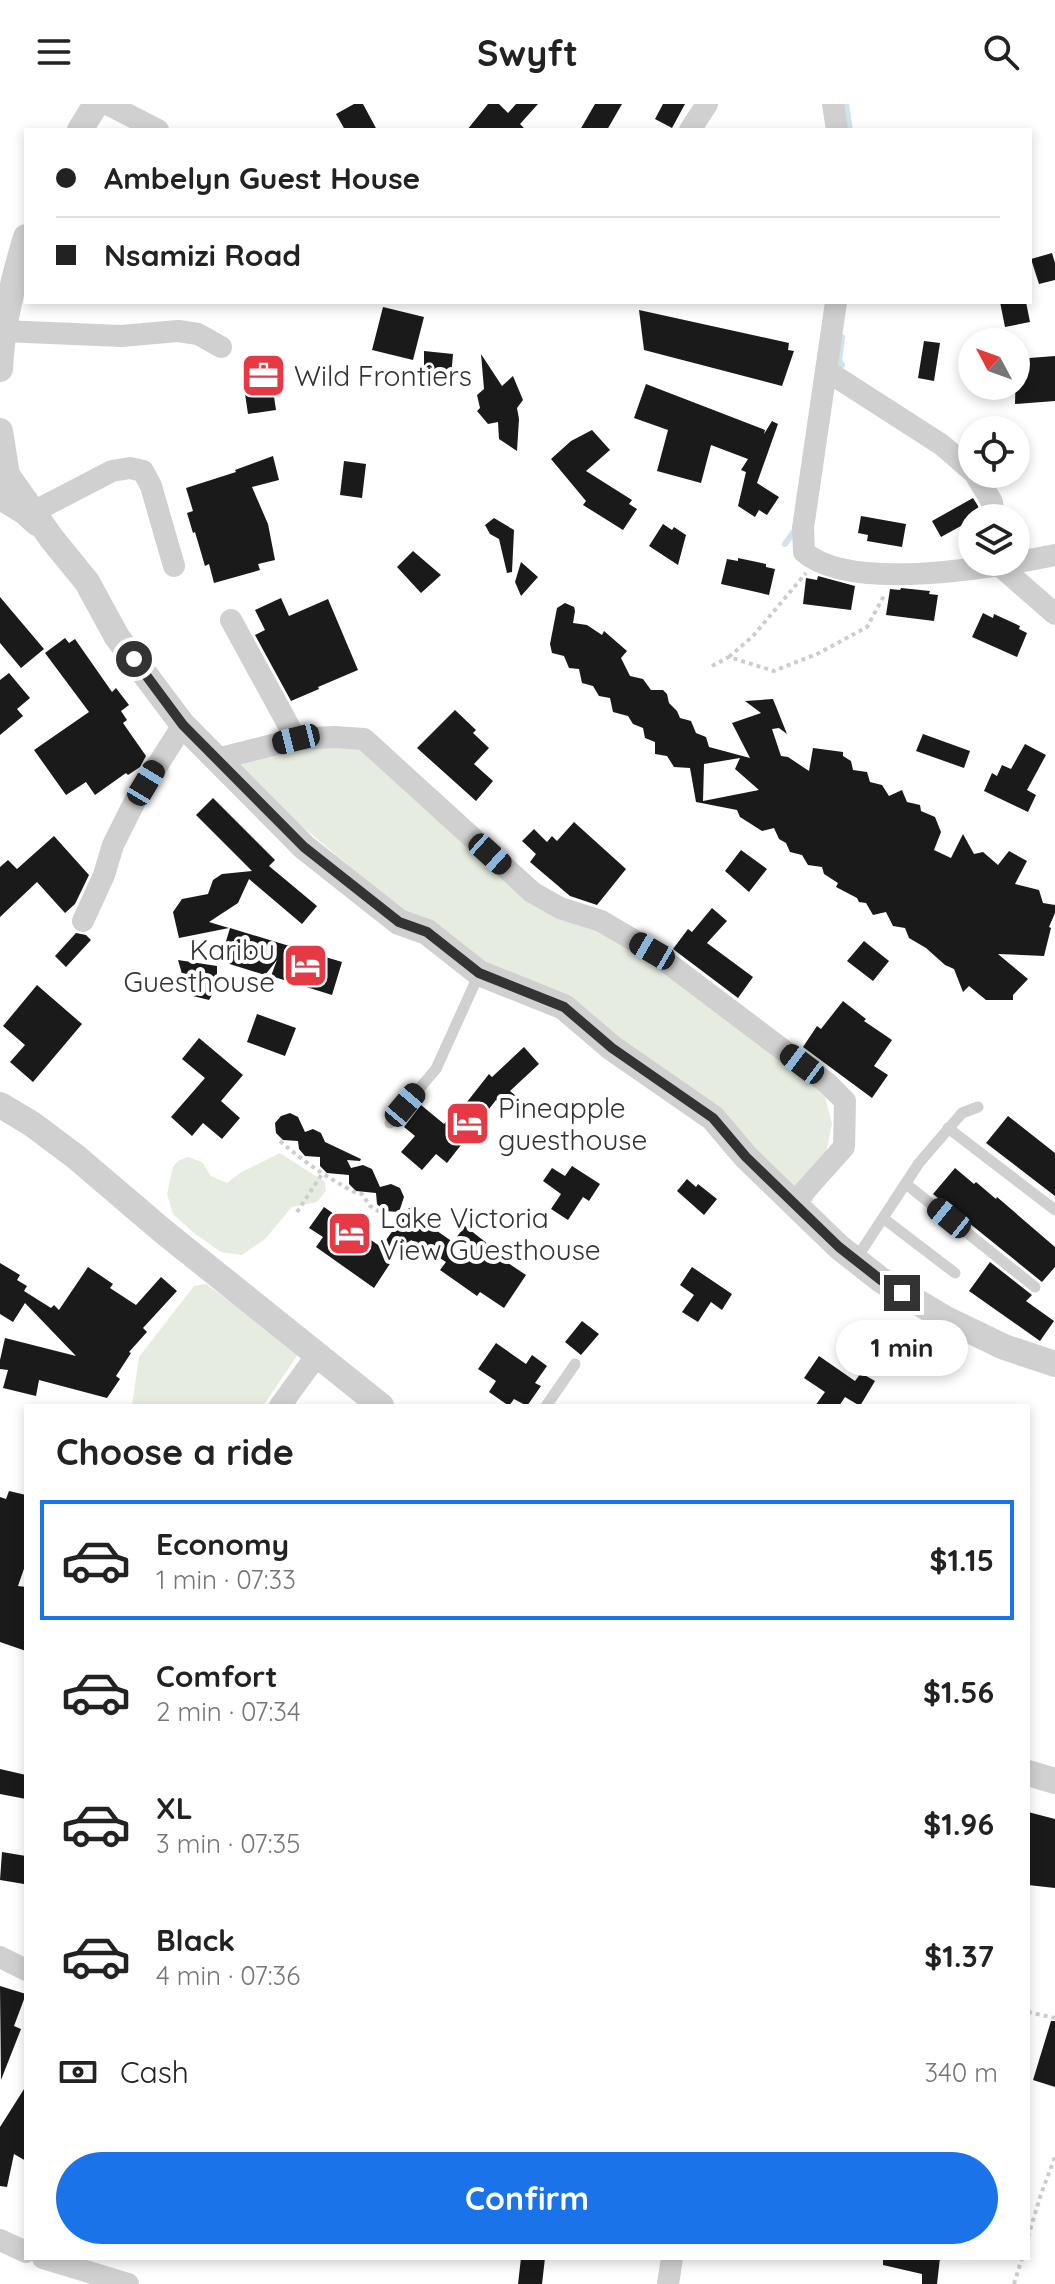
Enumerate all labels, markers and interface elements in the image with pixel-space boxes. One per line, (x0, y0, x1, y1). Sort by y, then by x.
icon: menu (32, 30, 76, 74)
text: Swyft (477, 30, 578, 75)
icon: search (979, 30, 1023, 74)
text: Ambelyn Guest House (104, 159, 420, 197)
text: Nsamizi Road (104, 236, 301, 274)
north arrow (958, 328, 1030, 400)
map controls (958, 328, 1030, 576)
office icon: Wild Frontiers (239, 352, 287, 400)
place label: Wild Frontiers (294, 358, 472, 393)
button: locate (958, 416, 1030, 488)
button: layers (958, 504, 1030, 576)
route start (116, 641, 152, 677)
car (270, 722, 322, 756)
car (123, 756, 169, 810)
car (464, 829, 516, 879)
car (625, 929, 679, 973)
place label: Karibu Guesthouse (123, 932, 275, 999)
hotel icon: Karibu Guesthouse (282, 942, 330, 990)
car (776, 1040, 828, 1088)
car (380, 1079, 430, 1131)
place label: Pineapple guesthouse (498, 1090, 647, 1157)
hotel icon: Pineapple guesthouse (443, 1100, 491, 1148)
car (923, 1194, 975, 1242)
place label: Lake Victoria View Guesthouse (380, 1200, 601, 1267)
hotel icon: Lake Victoria View Guesthouse (325, 1210, 373, 1258)
route end (884, 1275, 920, 1311)
callout: 1 min (836, 1321, 968, 1377)
text: 1 min (871, 1331, 934, 1364)
text: Choose a ride (56, 1429, 294, 1474)
icon: car (60, 1524, 132, 1596)
text: Economy (156, 1525, 289, 1563)
text: $1.15 (930, 1541, 994, 1579)
text: 1 min · 07:33 (156, 1563, 296, 1596)
icon: car (60, 1656, 132, 1728)
text: Comfort (156, 1657, 277, 1695)
text: $1.56 (923, 1673, 994, 1711)
text: 2 min · 07:34 (156, 1695, 301, 1728)
icon: car (60, 1788, 132, 1860)
text: XL (156, 1789, 193, 1827)
text: $1.96 (923, 1805, 994, 1843)
text: 3 min · 07:35 (156, 1827, 300, 1860)
icon: car (60, 1920, 132, 1992)
text: Black (156, 1921, 235, 1959)
text: $1.37 (924, 1937, 994, 1975)
text: 4 min · 07:36 (156, 1959, 300, 1992)
icon: cash (56, 2050, 100, 2094)
text: Cash (120, 2053, 189, 2091)
text: 340 m (924, 2056, 998, 2089)
button: Confirm (56, 2152, 998, 2244)

